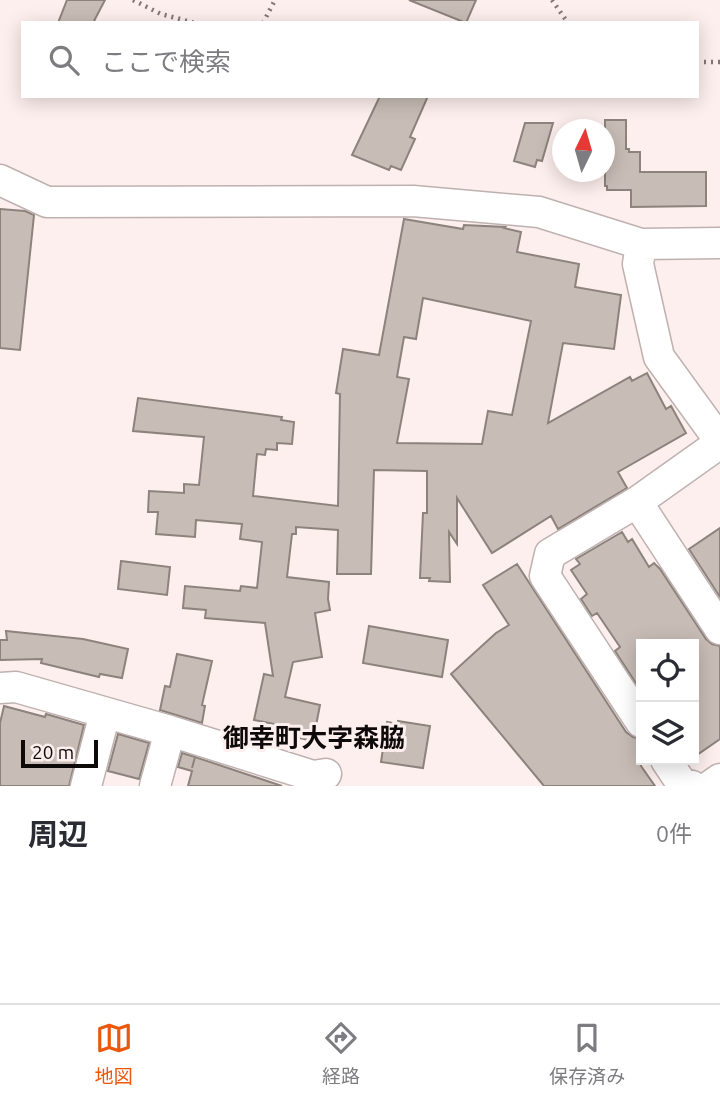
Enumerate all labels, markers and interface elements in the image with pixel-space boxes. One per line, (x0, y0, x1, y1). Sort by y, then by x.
search box (21, 21, 699, 98)
icon: search (45, 41, 83, 79)
text: ここで検索 (101, 47, 231, 76)
north arrow (552, 119, 615, 182)
map controls (636, 639, 699, 765)
button: locate (636, 639, 699, 702)
button: layers (636, 702, 699, 765)
district label: 御幸町大字森脇 (223, 723, 405, 752)
scale bar (21, 737, 98, 769)
text: 20 m (32, 741, 74, 763)
text: 周辺 (28, 817, 88, 851)
text: 0件 (656, 821, 692, 846)
tab: 地図 (95, 1019, 133, 1088)
tab: 経路 (322, 1019, 360, 1088)
tab: 保存済み (549, 1019, 625, 1088)

